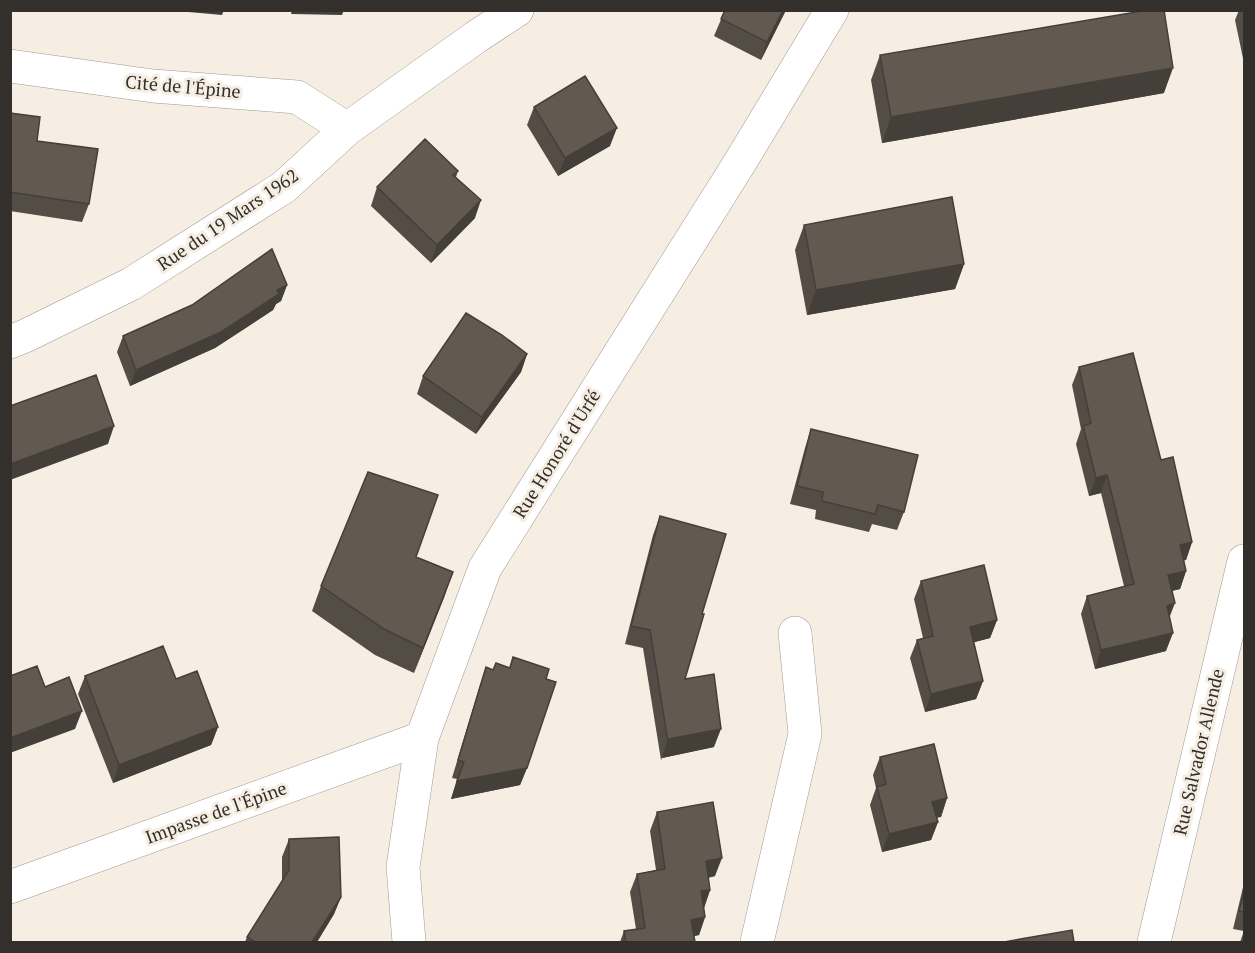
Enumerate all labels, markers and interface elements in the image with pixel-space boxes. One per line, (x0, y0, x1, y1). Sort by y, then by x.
street label: Cité de l'Épine (124, 69, 242, 103)
street label: Rue du 19 Mars 1962 (152, 163, 303, 275)
street label: Rue Honoré d'Urfé (507, 385, 605, 522)
street label: Rue Salvador Allende (1167, 666, 1229, 837)
street label: Impasse de l'Épine (142, 775, 290, 849)

